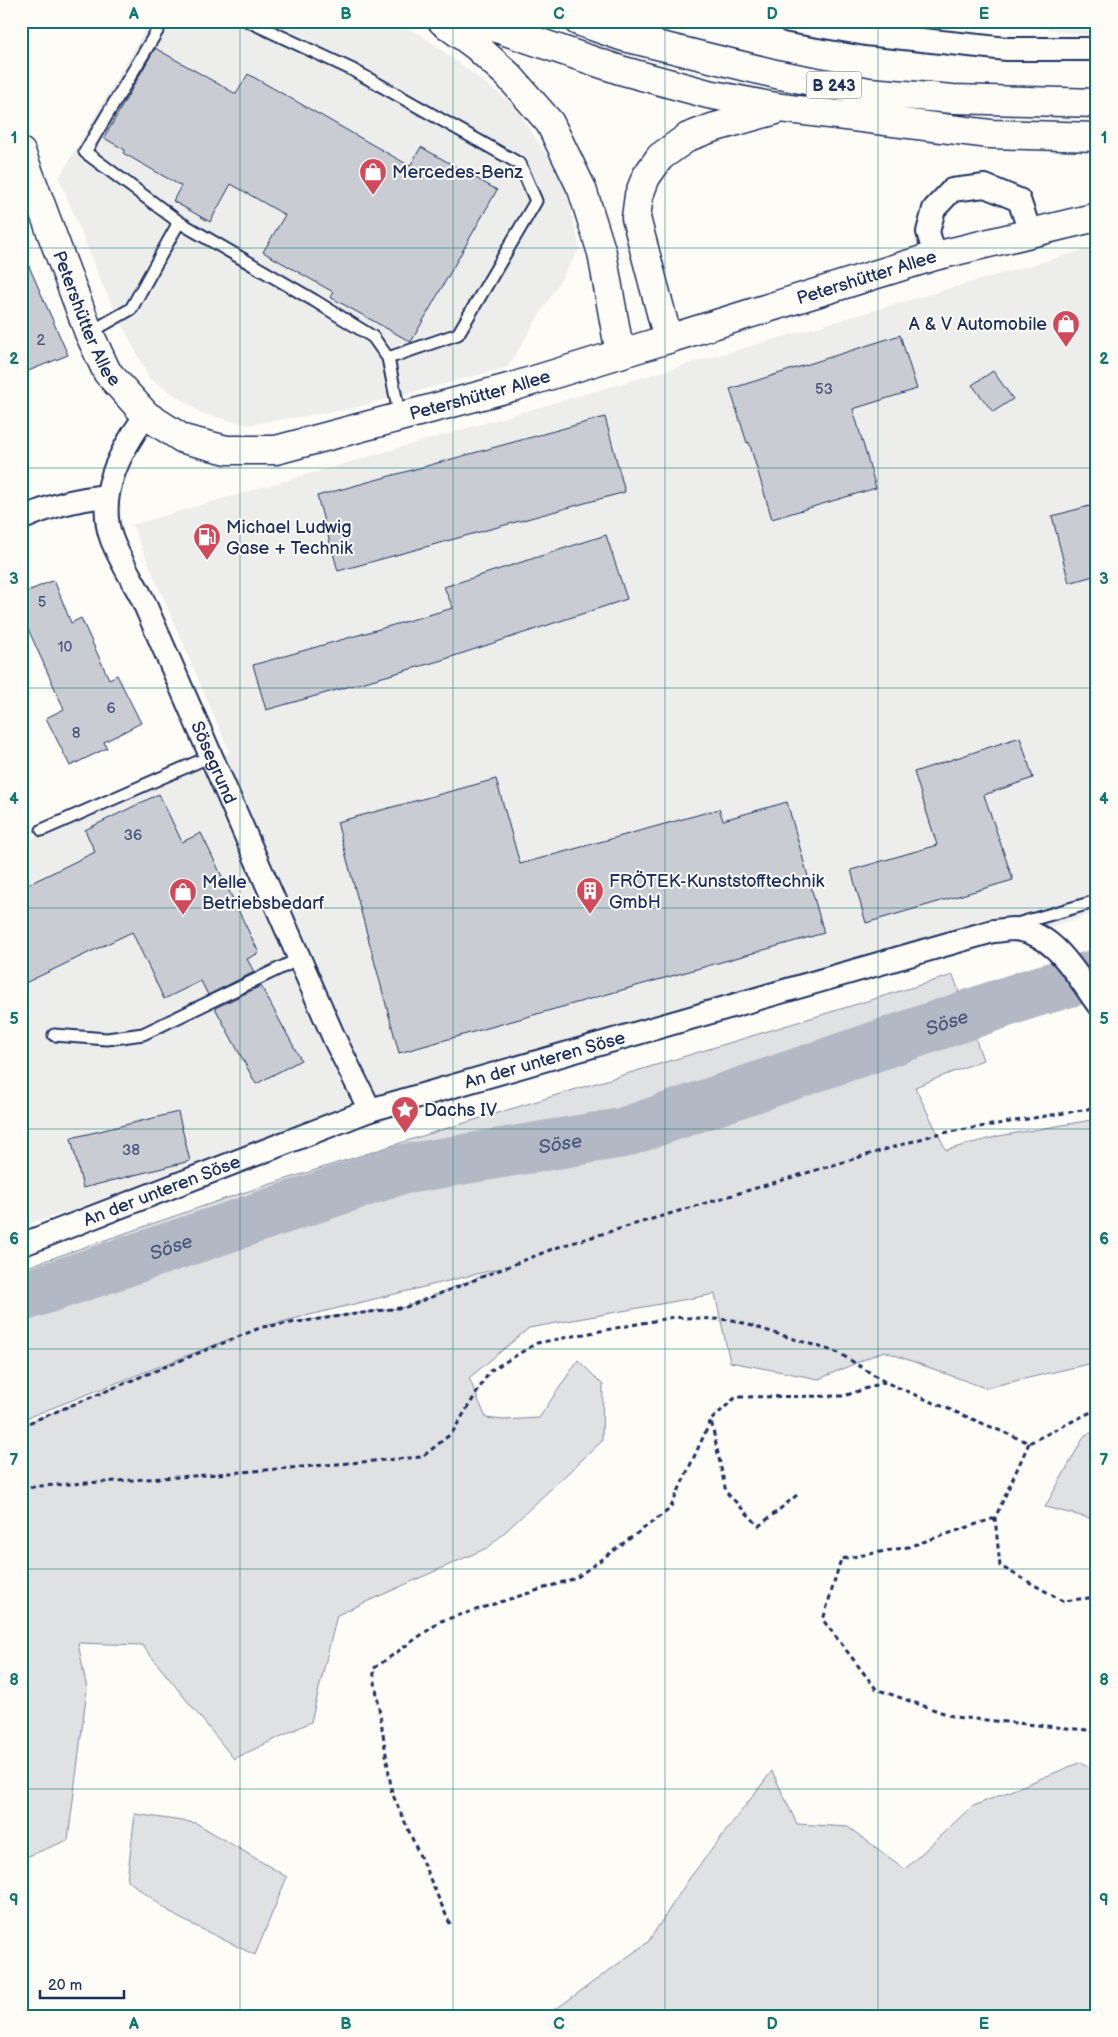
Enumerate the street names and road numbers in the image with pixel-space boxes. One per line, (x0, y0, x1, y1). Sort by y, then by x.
road number: B 243 (806, 72, 862, 98)
street label: Petershütter Allee (794, 246, 940, 309)
street label: Petershütter Allee (48, 248, 125, 391)
street label: Petershütter Allee (407, 366, 553, 425)
street label: Sösegrund (186, 718, 241, 807)
street label: An der unteren Söse (462, 1027, 628, 1093)
street label: An der unteren Söse (81, 1151, 244, 1231)

